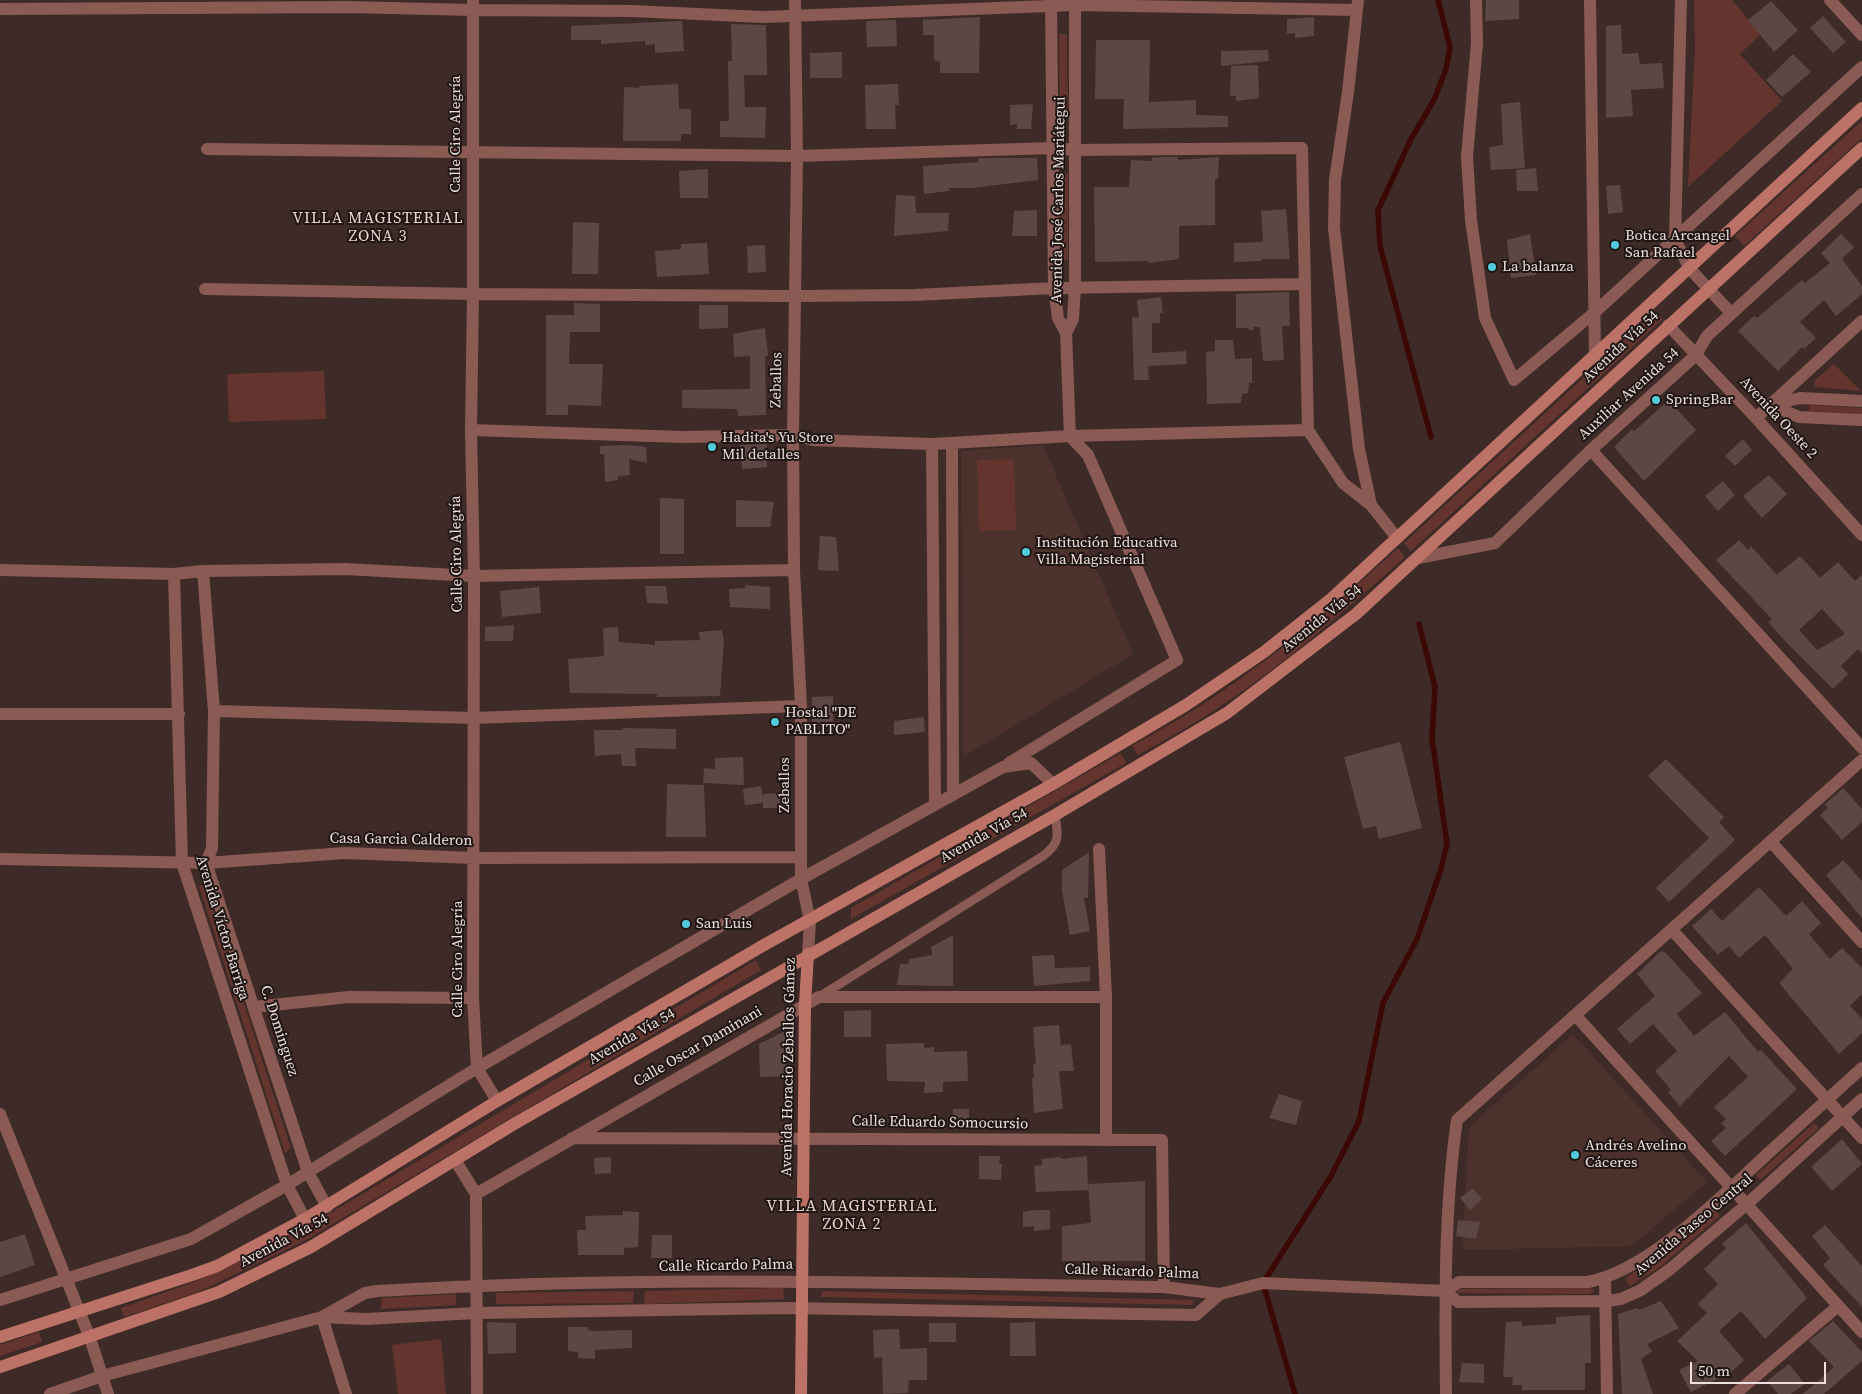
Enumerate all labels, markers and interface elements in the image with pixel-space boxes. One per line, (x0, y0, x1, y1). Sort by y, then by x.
street label: Calle Ciro Alegría (447, 75, 465, 193)
street label: Avenida José Carlos Mariátegui (1048, 96, 1070, 304)
district label: VILLA MAGISTERIAL ZONA 3 (290, 209, 466, 247)
place label: Botica Arcangel San Rafael (1625, 227, 1730, 262)
marker: Botica Arcangel San Rafael (1609, 239, 1621, 251)
place label: La balanza (1502, 258, 1574, 276)
marker: La balanza (1486, 261, 1498, 273)
street label: Avenida Vía 54 (1579, 307, 1663, 387)
street label: Auxiliar Avenida 54 (1575, 344, 1683, 444)
street label: Zeballos (768, 352, 786, 408)
street label: Avenida Oeste 2 (1736, 373, 1820, 463)
place label: SpringBar (1666, 391, 1733, 409)
marker: SpringBar (1650, 394, 1662, 406)
place label: Hadita's Yu Store Mil detalles (722, 429, 833, 464)
marker: Hadita's Yu Store Mil detalles (706, 441, 718, 453)
street label: Calle Ciro Alegría (447, 495, 467, 613)
place label: Institución Educativa Villa Magisterial (1036, 534, 1178, 569)
marker: Institución Educativa Villa Magisterial (1020, 546, 1032, 558)
street label: Avenida Vía 54 (1279, 581, 1365, 657)
place label: Hostal "DE PABLITO" (785, 704, 856, 739)
marker: Hostal "DE PABLITO" (769, 716, 781, 728)
street label: Zeballos (776, 757, 794, 813)
street label: Avenida Vía 54 (937, 805, 1031, 867)
street label: Casa Garcia Calderon (329, 830, 473, 850)
street label: Avenida Víctor Barriga (191, 853, 253, 1003)
street label: Calle Ciro Alegría (449, 900, 467, 1018)
place label: San Luis (696, 915, 752, 933)
marker: San Luis (680, 918, 692, 930)
street label: Avenida Horacio Zeballos Gámez (778, 957, 800, 1177)
street label: C. Dominguez (256, 983, 302, 1079)
street label: Calle Oscar Daminani (631, 1003, 765, 1091)
street label: Avenida Vía 54 (585, 1005, 679, 1069)
street label: Calle Eduardo Somocursio (852, 1112, 1028, 1134)
place label: Andrés Avelino Cáceres (1585, 1137, 1687, 1172)
marker: Andrés Avelino Cáceres (1569, 1149, 1581, 1161)
street label: Avenida Paseo Central (1631, 1170, 1757, 1280)
district label: VILLA MAGISTERIAL ZONA 2 (764, 1197, 940, 1235)
street label: Avenida Vía 54 (237, 1210, 331, 1272)
street label: Calle Ricardo Palma (658, 1256, 794, 1276)
street label: Calle Ricardo Palma (1064, 1261, 1200, 1283)
scale bar (1692, 1352, 1828, 1384)
text: 50 m (1698, 1360, 1730, 1381)

